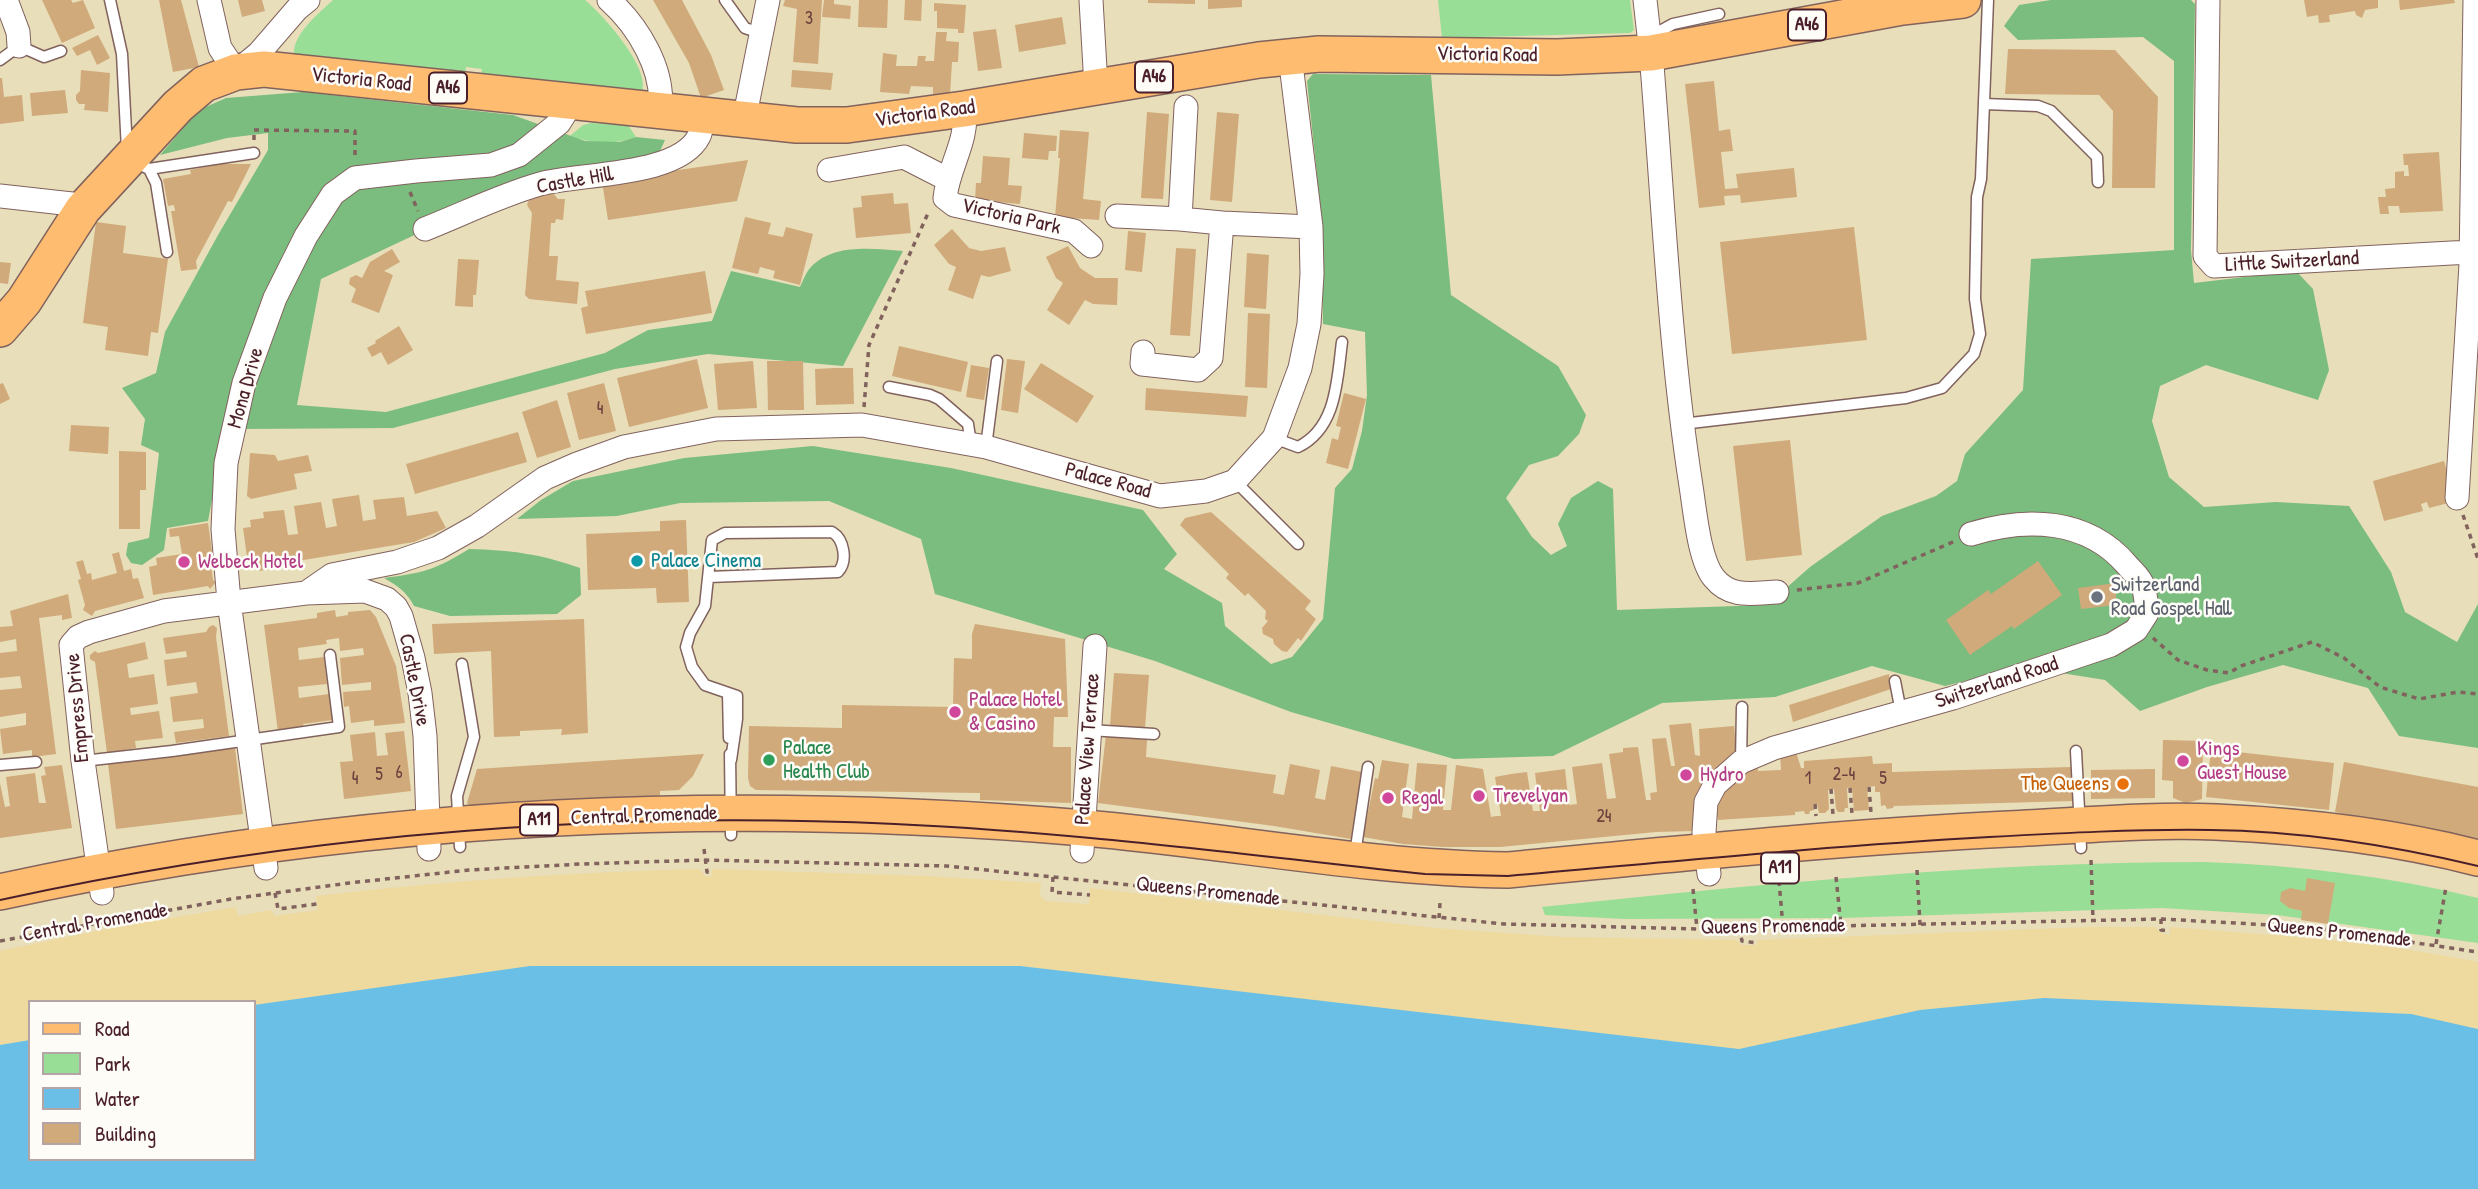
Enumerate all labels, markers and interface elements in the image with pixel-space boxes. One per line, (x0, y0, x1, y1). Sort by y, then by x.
house number: 3 (805, 8, 813, 30)
road number: A46 (1788, 10, 1826, 41)
street label: Victoria Road (1436, 42, 1538, 68)
road number: A46 (1135, 61, 1173, 92)
street label: Victoria Road (310, 62, 412, 98)
road number: A46 (429, 72, 467, 104)
street label: Victoria Road (873, 95, 977, 133)
street label: Castle Hill (535, 162, 615, 200)
street label: Victoria Park (959, 193, 1063, 241)
street label: Little Switzerland (2224, 246, 2360, 278)
street label: Mona Drive (222, 345, 270, 431)
house number: 4 (597, 398, 603, 420)
street label: Palace Road (1062, 457, 1154, 505)
place label: Palace Cinema (651, 548, 761, 574)
place label: Welbeck Hotel (198, 549, 303, 575)
marker: Palace Cinema (629, 553, 645, 569)
marker: Welbeck Hotel (176, 554, 192, 570)
place label: Switzerland Road Gospel Hall (2111, 572, 2232, 622)
marker: Switzerland Road Gospel Hall (2089, 589, 2105, 605)
street label: Castle Drive (393, 632, 435, 728)
street label: Switzerland Road (1932, 651, 2062, 715)
street label: Empress Drive (61, 652, 95, 764)
street label: Palace View Terrace (1070, 672, 1106, 826)
place label: Palace Hotel & Casino (969, 687, 1062, 737)
marker: Palace Hotel & Casino (947, 704, 963, 720)
place label: Palace Health Club (783, 735, 870, 785)
place label: Kings Guest House (2197, 736, 2287, 786)
marker: Palace Health Club (761, 752, 777, 768)
marker: Kings Guest House (2175, 753, 2191, 769)
house number: 6 (395, 762, 403, 784)
place label: Hydro (1700, 762, 1743, 788)
house number: 5 (375, 764, 383, 786)
house number: 2-4 (1833, 764, 1855, 786)
marker: Hydro (1678, 767, 1694, 783)
house number: 4 (352, 768, 358, 790)
house number: 1 (1805, 768, 1811, 790)
house number: 5 (1879, 768, 1887, 790)
place label: The Queens (2021, 771, 2109, 797)
marker: The Queens (2115, 776, 2131, 792)
place label: Trevelyan (1493, 783, 1568, 809)
place label: Regal (1402, 785, 1443, 811)
marker: Trevelyan (1471, 788, 1487, 804)
marker: Regal (1380, 790, 1396, 806)
street label: Central Promenade (570, 801, 718, 831)
road number: A11 (520, 804, 558, 835)
house number: 24 (1596, 806, 1612, 828)
road number: A11 (1761, 852, 1799, 884)
street label: Queens Promenade (1135, 872, 1281, 912)
street label: Central Promenade (20, 898, 170, 948)
street label: Queens Promenade (1700, 913, 1846, 941)
street label: Queens Promenade (2266, 913, 2412, 953)
legend (28, 1000, 256, 1161)
text: Road (95, 1014, 129, 1043)
text: Park (95, 1049, 130, 1078)
text: Water (95, 1084, 140, 1113)
text: Building (95, 1119, 156, 1148)

